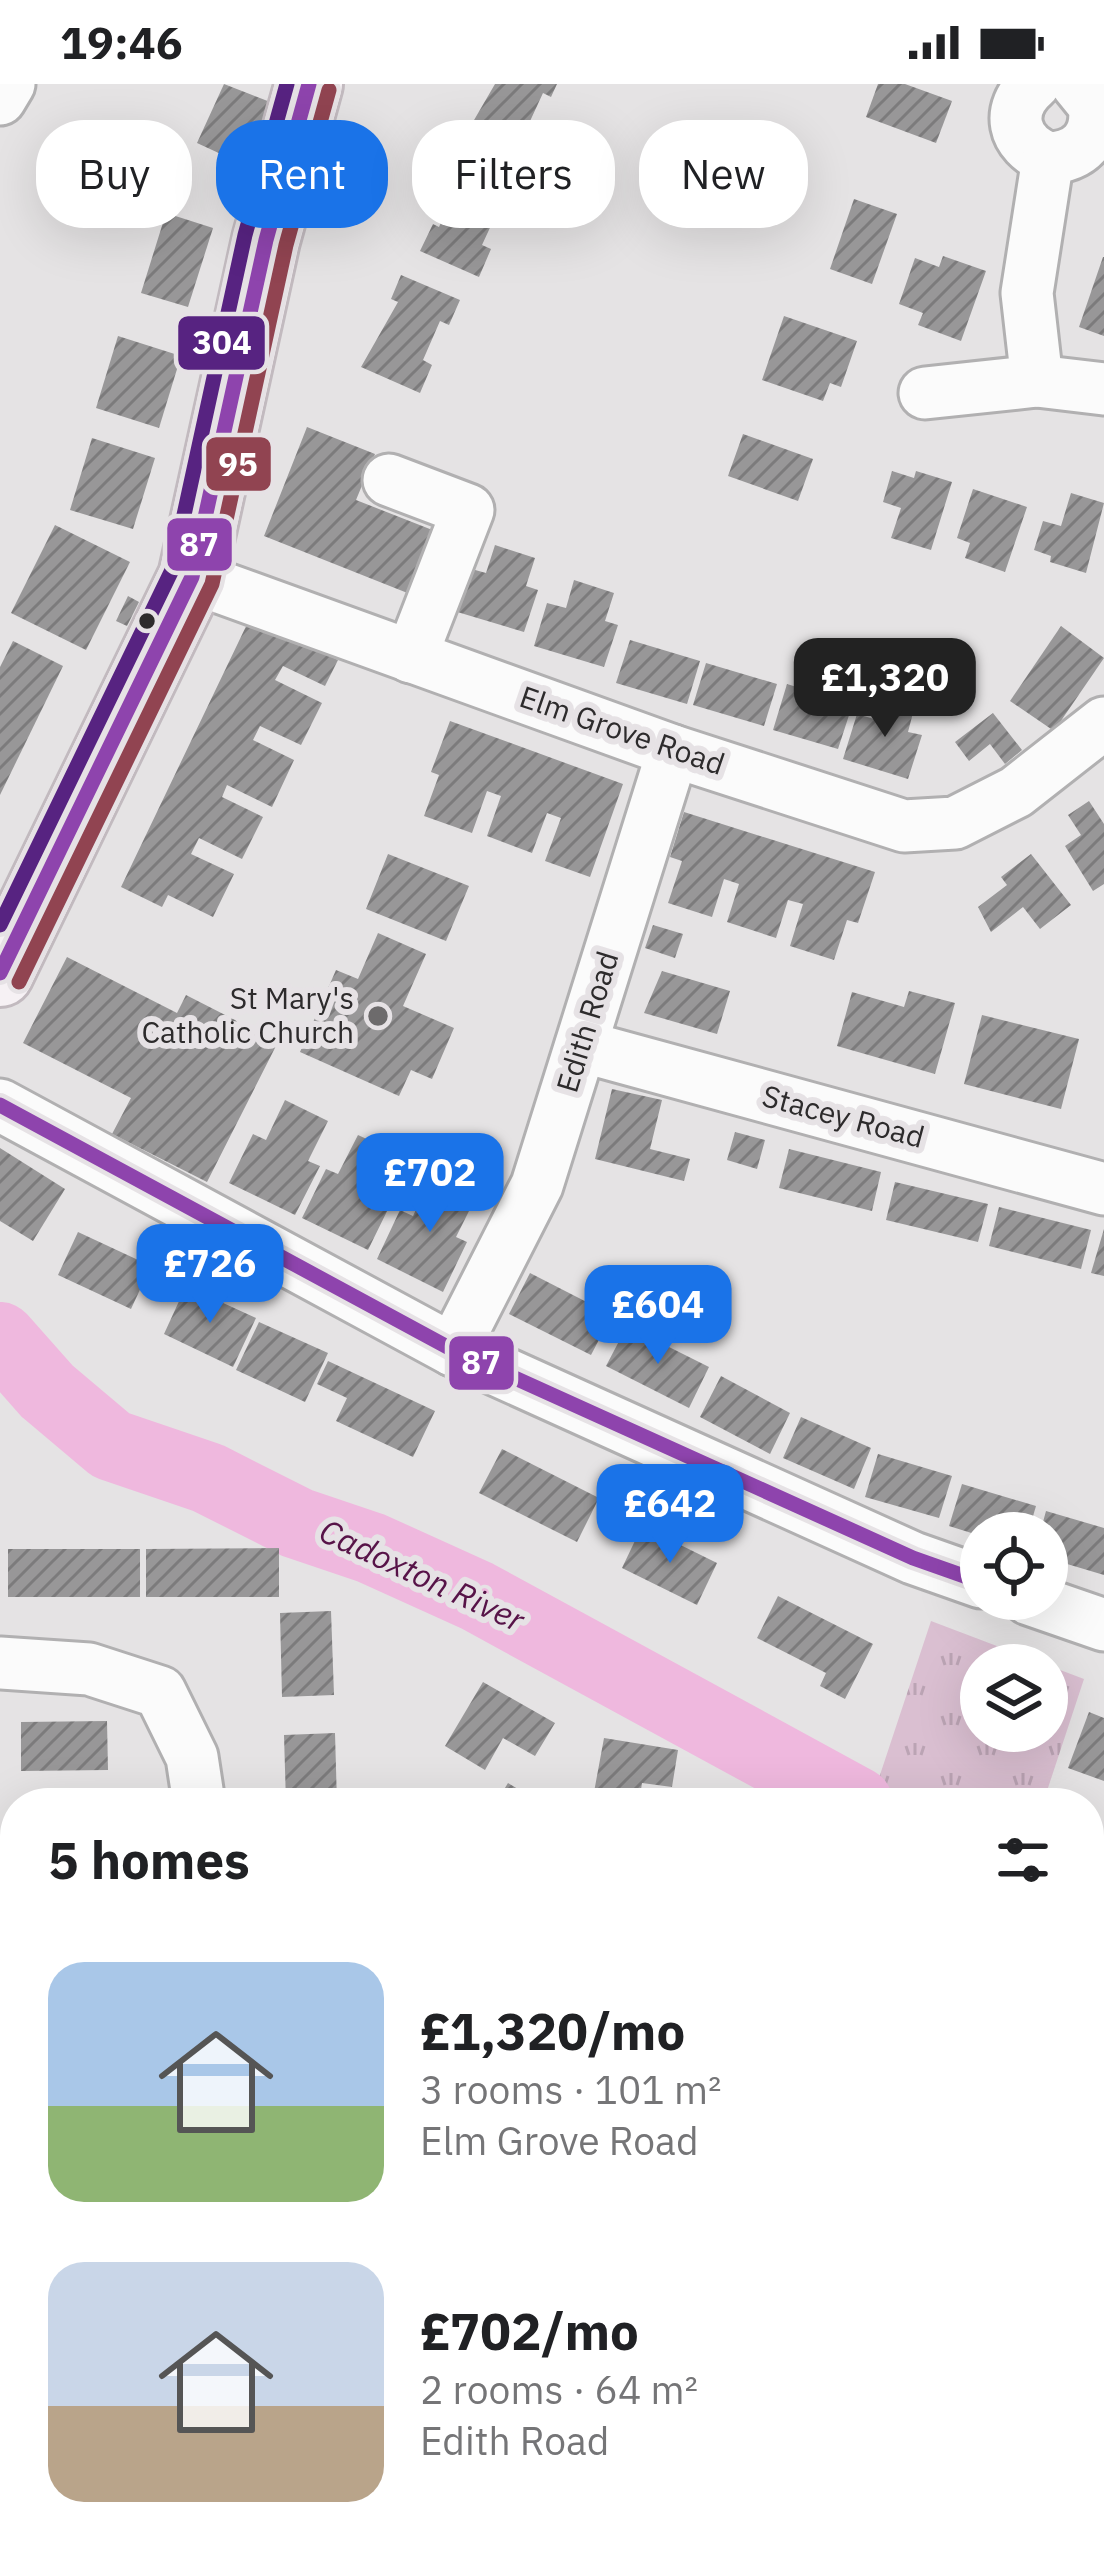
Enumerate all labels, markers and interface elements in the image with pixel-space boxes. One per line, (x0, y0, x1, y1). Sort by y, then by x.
text: 19:46 (60, 13, 183, 71)
chip: Buy (36, 120, 192, 228)
chip: Rent (216, 120, 388, 228)
chip: Filters (412, 120, 615, 228)
chip: New (639, 120, 808, 228)
line badge: 304 (176, 314, 267, 372)
text: 304 (192, 320, 252, 363)
line badge: 95 (204, 435, 273, 493)
text: 95 (218, 442, 258, 485)
line badge: 87 (165, 516, 234, 573)
text: 87 (179, 522, 219, 565)
unlabelled marker (136, 610, 158, 632)
pin: £1,320 (787, 638, 983, 740)
text: £1,320 (821, 651, 949, 702)
street label: Elm Grove Road (515, 676, 730, 783)
street label: Edith Road (547, 946, 627, 1097)
place label: St Mary's Catholic Church (141, 978, 354, 1051)
marker: St Mary's Catholic Church (365, 1003, 391, 1029)
street label: Stacey Road (758, 1075, 929, 1156)
pin: £702 (359, 1133, 501, 1235)
text: £702 (384, 1146, 476, 1197)
pin: £726 (139, 1224, 281, 1326)
text: £726 (164, 1237, 256, 1288)
pin: £604 (587, 1265, 729, 1367)
text: £604 (612, 1278, 704, 1329)
line badge: 87 (447, 1334, 516, 1392)
text: 87 (461, 1340, 501, 1383)
pin: £642 (599, 1464, 741, 1566)
text: £642 (624, 1477, 716, 1528)
water label: Cadoxton River (313, 1508, 532, 1641)
map controls (960, 1512, 1068, 1752)
button: locate (960, 1512, 1068, 1620)
button: layers (960, 1644, 1068, 1752)
text: 5 homes (48, 1827, 250, 1893)
icon: filters (990, 1827, 1056, 1893)
text: £1,320/mo (420, 1998, 685, 2064)
icon: home (144, 2010, 288, 2154)
text: 3 rooms · 101 m² (420, 2064, 722, 2115)
text: Elm Grove Road (420, 2115, 699, 2166)
text: £702/mo (420, 2298, 639, 2364)
icon: home (144, 2310, 288, 2454)
text: 2 rooms · 64 m² (420, 2364, 698, 2415)
text: Edith Road (420, 2415, 609, 2466)

